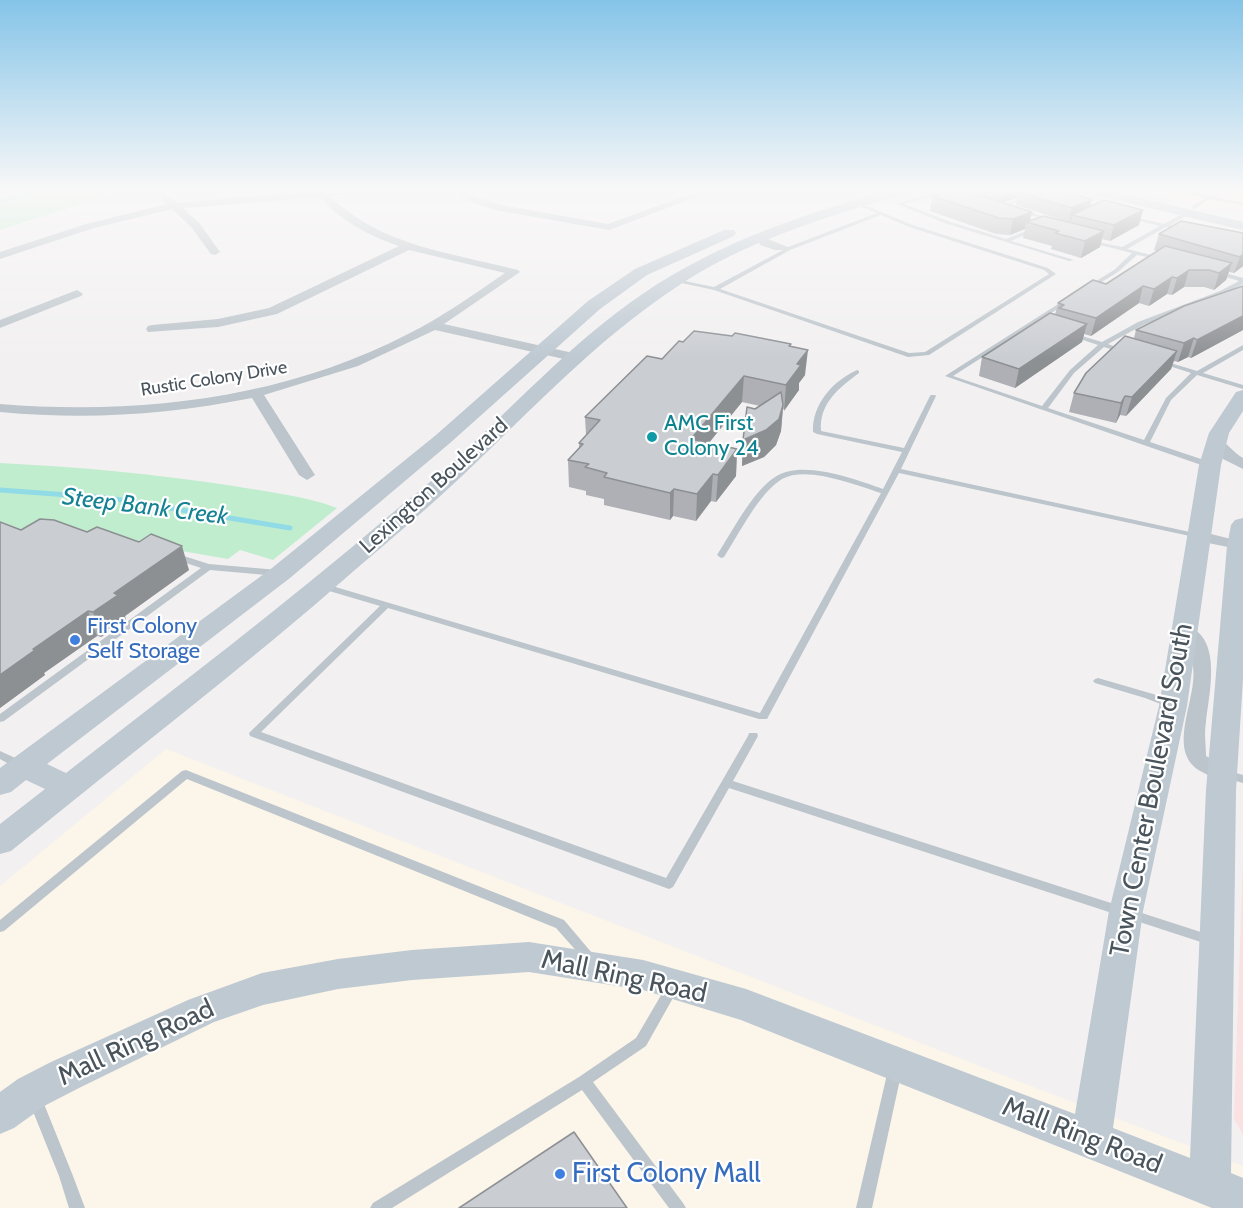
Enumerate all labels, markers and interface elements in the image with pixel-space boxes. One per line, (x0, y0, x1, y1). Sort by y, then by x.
street label: Rustic Colony Drive (139, 357, 289, 401)
place label: AMC First Colony 24 (664, 411, 759, 463)
street label: Lexington Boulevard (355, 413, 513, 559)
marker: AMC First Colony 24 (645, 430, 659, 444)
water label: Steep Bank Creek (61, 483, 229, 531)
place label: First Colony Self Storage (87, 614, 200, 666)
street label: Town Center Boulevard South (1104, 621, 1200, 959)
marker: First Colony Self Storage (68, 633, 82, 647)
street label: Mall Ring Road (538, 944, 710, 1010)
street label: Mall Ring Road (53, 993, 219, 1093)
street label: Mall Ring Road (998, 1091, 1166, 1181)
place label: First Colony Mall (572, 1158, 761, 1190)
marker: First Colony Mall (553, 1167, 567, 1181)

